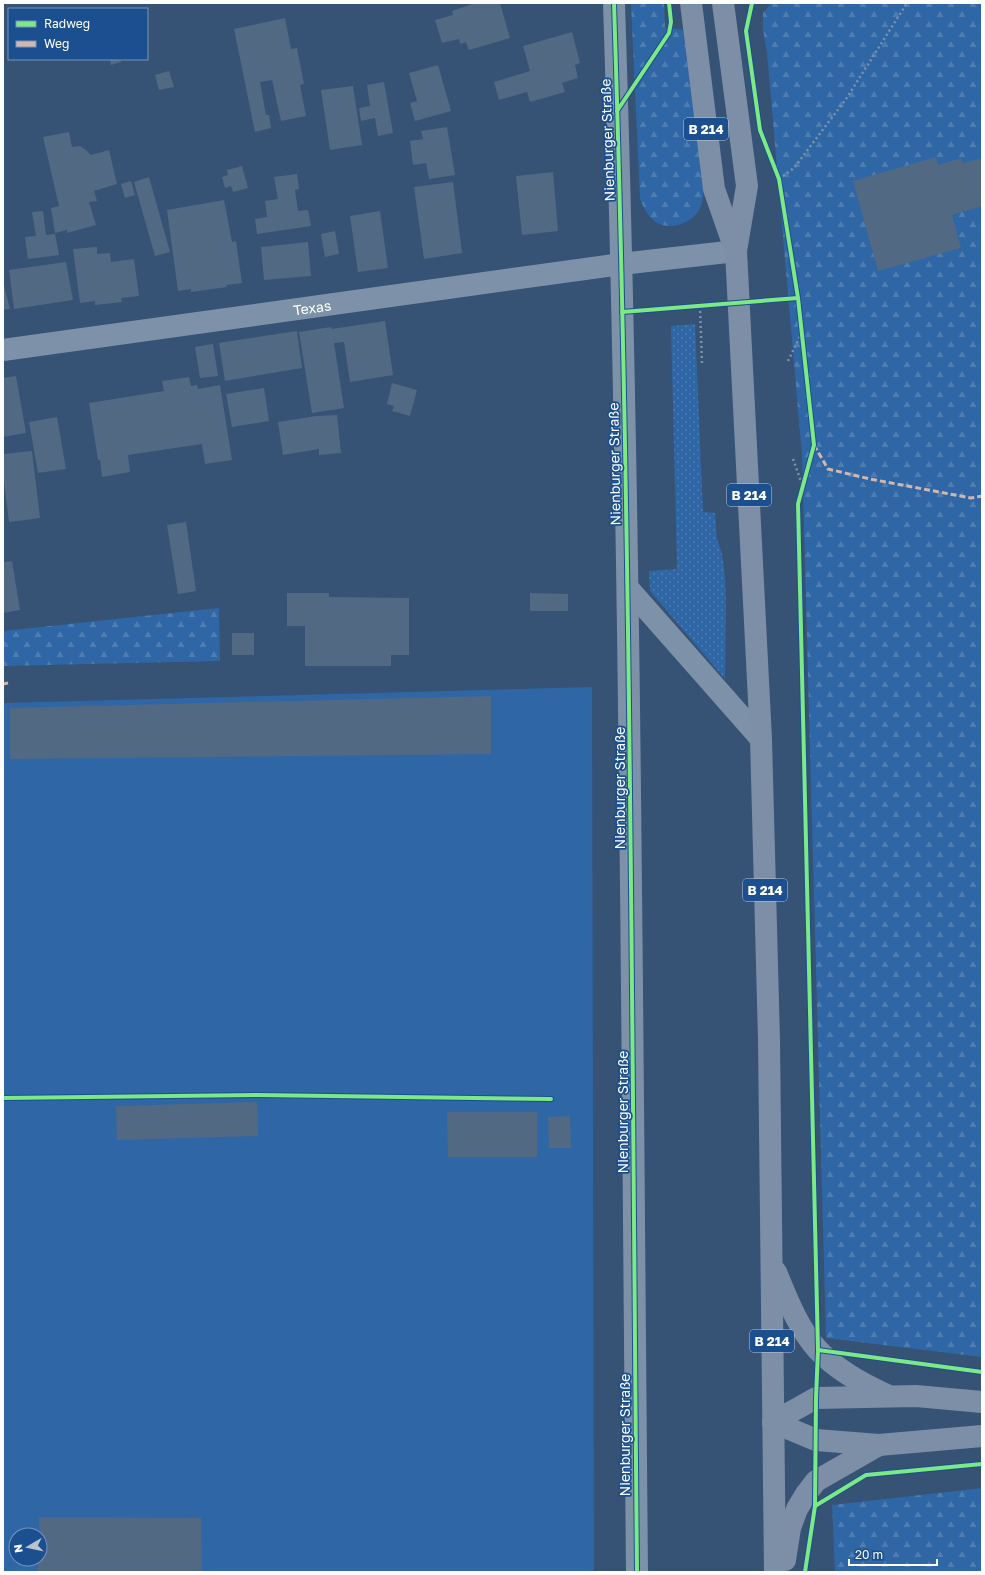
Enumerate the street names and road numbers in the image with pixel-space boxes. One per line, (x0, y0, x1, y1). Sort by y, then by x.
street label: Nienburger Straße (596, 78, 618, 202)
road number: B 214 (684, 118, 728, 140)
street label: Texas (292, 296, 332, 318)
street label: Nienburger Straße (604, 402, 624, 526)
road number: B 214 (727, 484, 771, 506)
street label: Nienburger Straße (611, 727, 628, 849)
road number: B 214 (743, 879, 787, 901)
street label: Nienburger Straße (614, 1051, 631, 1173)
road number: B 214 (750, 1330, 794, 1352)
street label: Nienburger Straße (616, 1374, 633, 1496)

